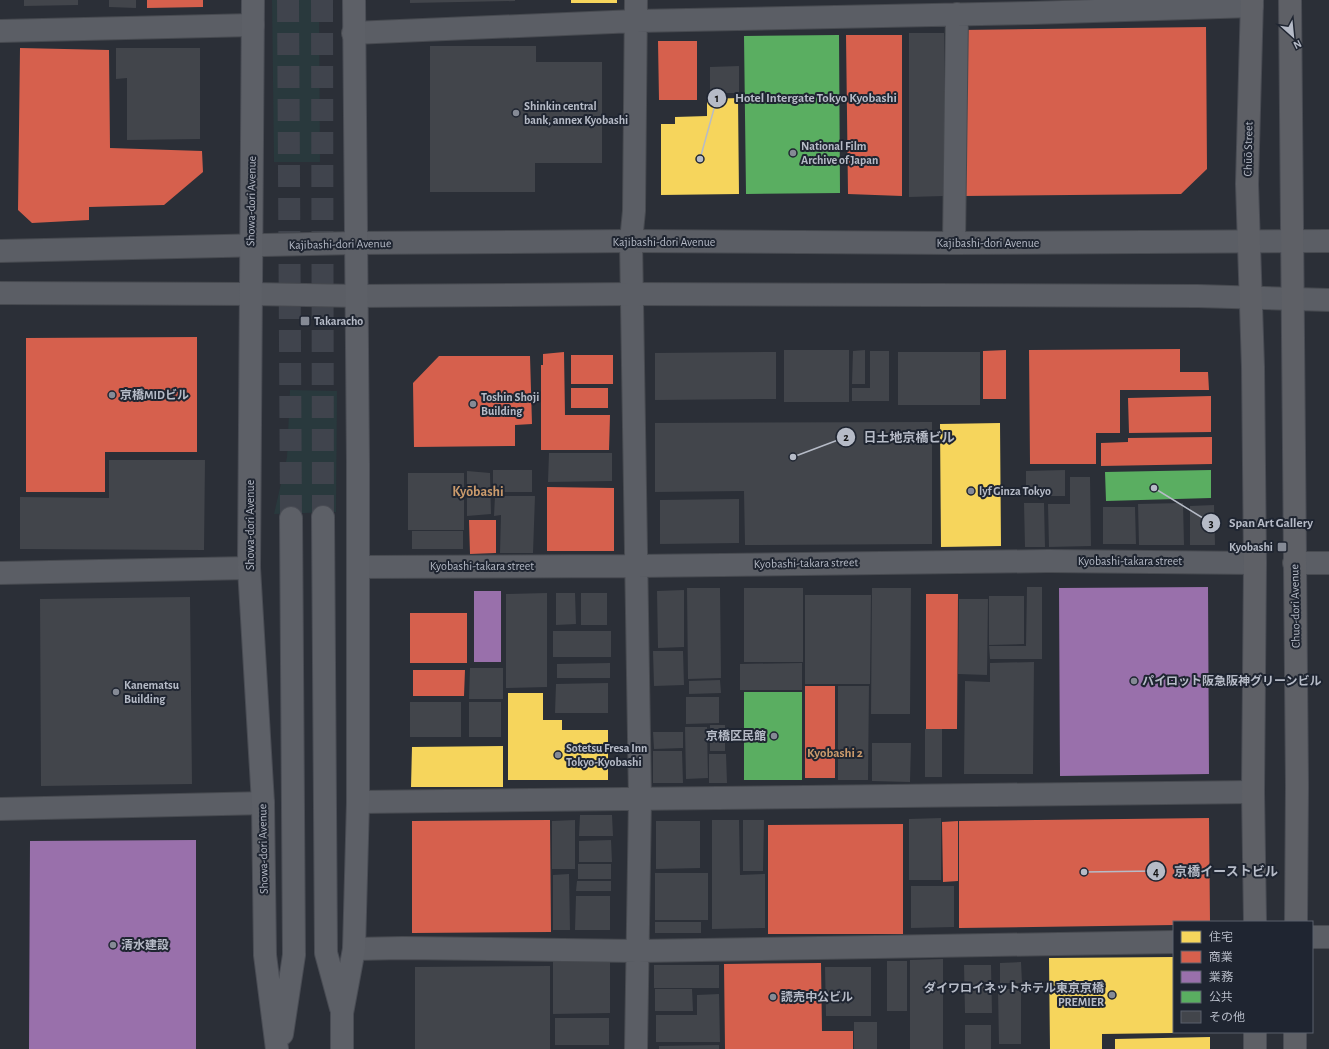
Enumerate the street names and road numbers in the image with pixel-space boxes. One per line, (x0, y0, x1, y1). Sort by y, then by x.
street label: Chūō Street (1242, 121, 1254, 176)
street label: Showa-dori Avenue (244, 156, 258, 246)
street label: Kajibashi-dori Avenue (613, 236, 715, 249)
street label: Kajibashi-dori Avenue (289, 237, 392, 252)
street label: Kajibashi-dori Avenue (937, 237, 1039, 250)
street label: Showa-dori Avenue (244, 480, 256, 570)
street label: Kyobashi-takara street (1078, 555, 1182, 568)
street label: Kyobashi-takara street (754, 556, 858, 571)
street label: Kyobashi-takara street (430, 560, 534, 573)
street label: Chuo-dori Avenue (1288, 564, 1302, 648)
street label: Showa-dori Avenue (256, 804, 270, 894)

